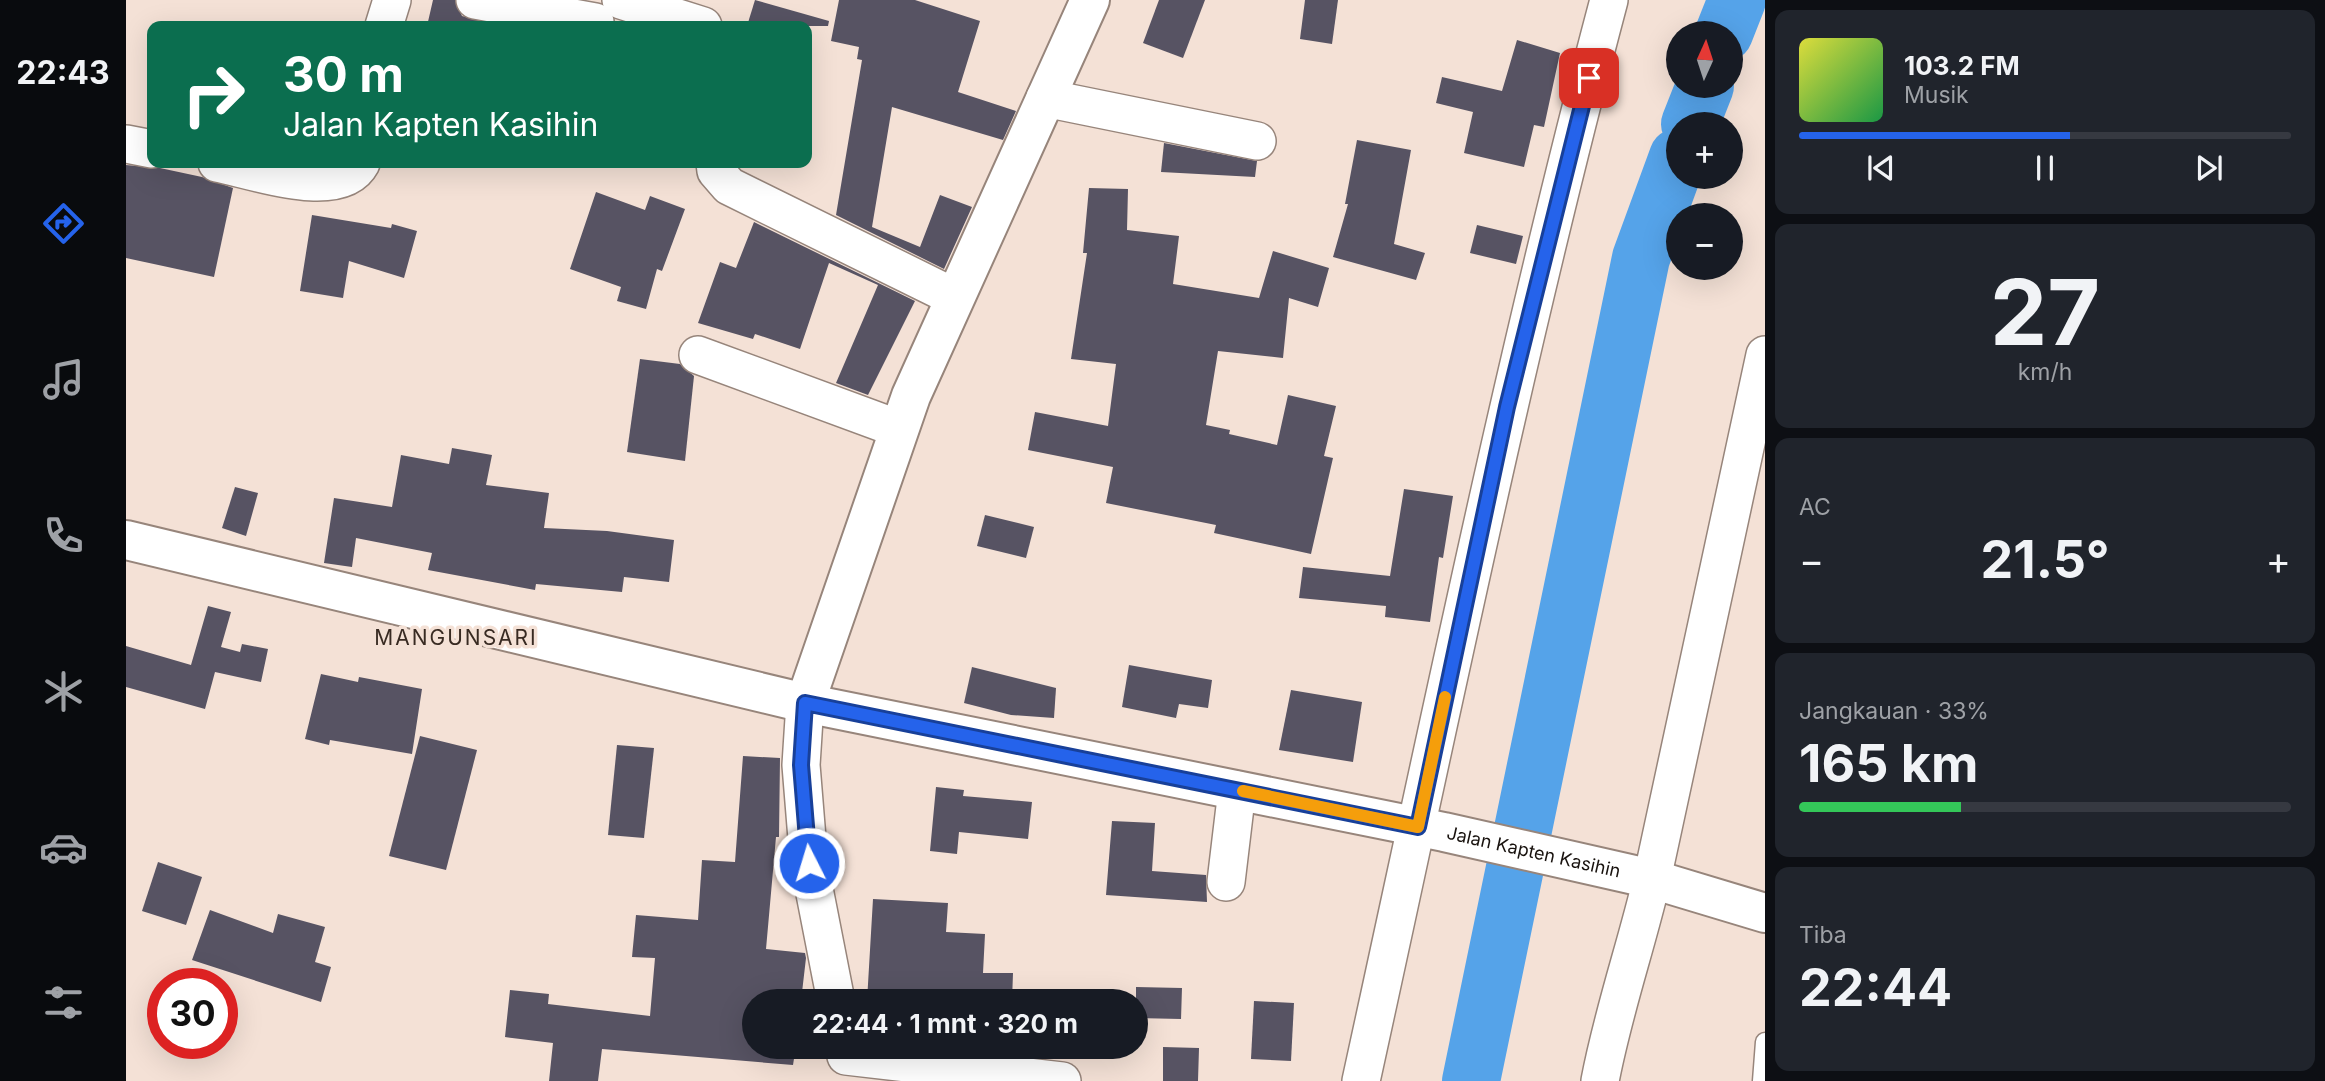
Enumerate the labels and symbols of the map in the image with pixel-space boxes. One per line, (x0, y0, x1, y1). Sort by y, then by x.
north arrow (1666, 21, 1743, 98)
pin (1559, 48, 1619, 108)
district label: MANGUNSARI (374, 625, 538, 650)
street label: Jalan Kapten Kasihin (1445, 822, 1623, 882)
position arrow (772, 826, 846, 900)
speed limit sign: 30 (147, 968, 238, 1059)

